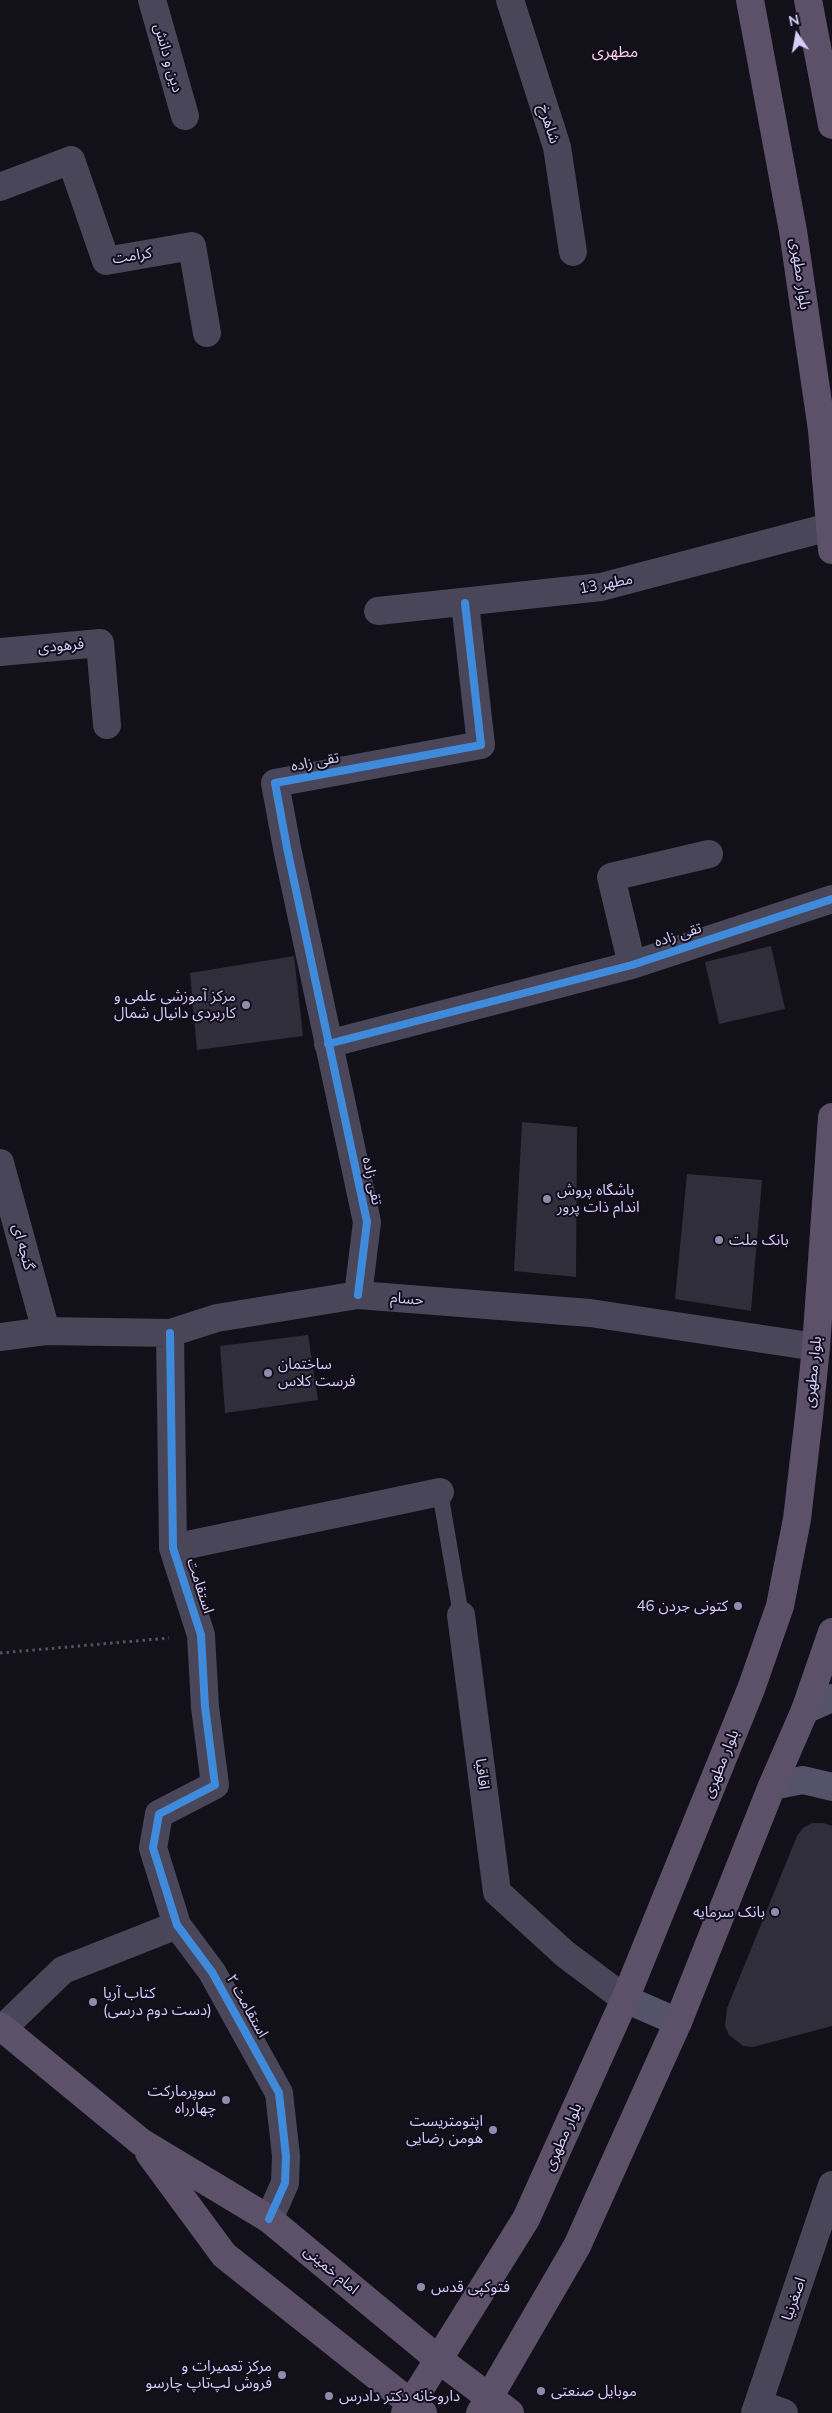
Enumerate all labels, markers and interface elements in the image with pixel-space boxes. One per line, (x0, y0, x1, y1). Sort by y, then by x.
north arrow (772, 10, 822, 60)
text: N (787, 10, 801, 30)
street label: دین و دانش (150, 21, 186, 95)
district label: مطهری (592, 42, 638, 62)
street label: شاهرخ (535, 102, 563, 146)
street label: بلوار مطهری (786, 237, 814, 311)
street label: کرامت (111, 244, 153, 268)
street label: مطهر 13 (578, 570, 634, 598)
street label: فرهودی (37, 635, 85, 657)
street label: تقی زاده (289, 749, 341, 775)
street label: تقی زاده (652, 919, 704, 951)
place label: مرکز آموزشی علمی و کاربردی دانیال شمال (114, 987, 236, 1022)
marker: مرکز آموزشی علمی و کاربردی دانیال شمال (240, 999, 252, 1011)
street label: تقی زاده (358, 1155, 386, 1207)
place label: باشگاه پروش اندام ذات پرور (557, 1181, 639, 1216)
marker: باشگاه پروش اندام ذات پرور (541, 1193, 553, 1205)
street label: گنجه ای (8, 1222, 38, 1272)
place label: بانک ملت (729, 1231, 789, 1249)
marker: بانک ملت (713, 1234, 725, 1246)
street label: حسام (390, 1289, 424, 1309)
street label: بلوار مطهری (800, 1335, 826, 1409)
place label: ساختمان فرست کلاس (278, 1355, 356, 1390)
marker: ساختمان فرست کلاس (262, 1367, 274, 1379)
street label: استقامت (183, 1556, 217, 1616)
place label: کتونی جردن 46 (636, 1597, 728, 1615)
marker: کتونی جردن 46 (732, 1600, 744, 1612)
street label: بلوار مطهری (699, 1727, 743, 1801)
street label: اقاقیا (471, 1757, 493, 1791)
place label: بانک سرمایه (693, 1903, 765, 1921)
marker: بانک سرمایه (769, 1906, 781, 1918)
street label: استقامت ۲ (222, 1971, 272, 2041)
place label: کتاب آریا (دست دوم درسی) (103, 1984, 212, 2019)
marker: کتاب آریا (دست دوم درسی) (87, 1996, 99, 2008)
place label: سوپرمارکت چهارراه (148, 2082, 216, 2117)
marker: سوپرمارکت چهارراه (220, 2094, 232, 2106)
street label: بلوار مطهری (540, 2100, 586, 2174)
place label: اپتومتریست هومن رضایی (406, 2112, 483, 2147)
marker: اپتومتریست هومن رضایی (487, 2124, 499, 2136)
street label: امام خمینی (300, 2242, 362, 2298)
street label: اصغرنیا (778, 2275, 810, 2323)
place label: فتوکپی قدس (431, 2278, 510, 2296)
marker: فتوکپی قدس (415, 2281, 427, 2293)
place label: مرکز تعمیرات و فروش لپ‌تاپ چارسو (146, 2357, 272, 2392)
marker: مرکز تعمیرات و فروش لپ‌تاپ چارسو (276, 2369, 288, 2381)
place label: موبایل صنعتی (551, 2382, 637, 2400)
marker: موبایل صنعتی (535, 2385, 547, 2397)
place label: داروخانه دکتر دادرس (339, 2387, 460, 2405)
marker: داروخانه دکتر دادرس (323, 2390, 335, 2402)

